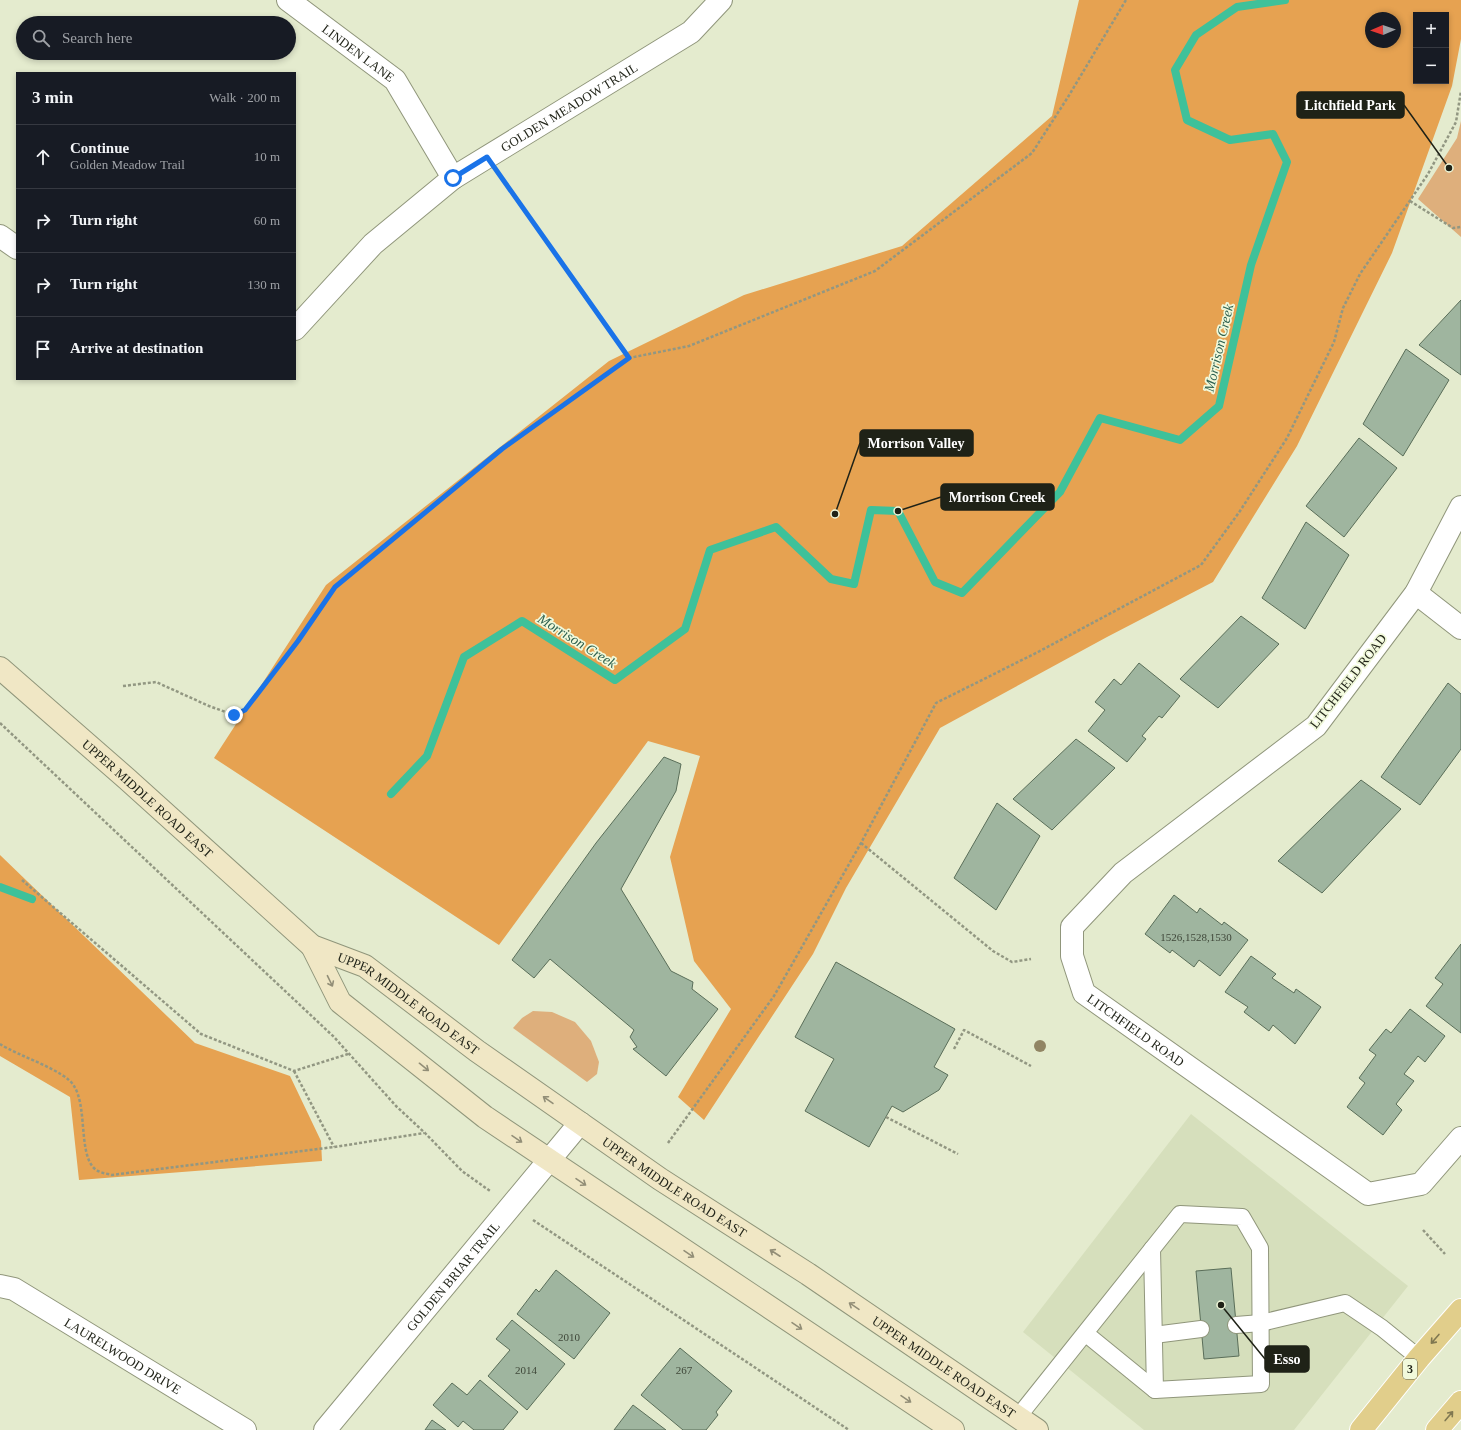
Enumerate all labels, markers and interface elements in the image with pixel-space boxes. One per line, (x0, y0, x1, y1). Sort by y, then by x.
north arrow (1365, 12, 1401, 48)
map controls (1413, 12, 1449, 84)
button: + (1413, 12, 1449, 48)
search box (16, 16, 296, 60)
street label: LINDEN LANE (319, 21, 398, 85)
icon: search (30, 27, 52, 49)
text: Search here (62, 30, 132, 46)
button: − (1413, 48, 1449, 84)
street label: GOLDEN MEADOW TRAIL (498, 59, 640, 155)
text: 3 min (32, 88, 73, 107)
text: Walk · 200 m (209, 90, 280, 105)
callout: Litchfield Park (1297, 92, 1404, 118)
text: Litchfield Park (1304, 98, 1396, 113)
text: Continue (70, 140, 129, 156)
icon: ahead (32, 146, 54, 168)
text: 10 m (254, 149, 280, 164)
text: Golden Meadow Trail (70, 157, 185, 172)
route start (444, 169, 462, 187)
icon: right (32, 210, 54, 232)
text: Turn right (70, 212, 137, 228)
text: 60 m (254, 213, 280, 228)
icon: right (32, 274, 54, 296)
text: Turn right (70, 276, 137, 292)
text: 130 m (247, 277, 280, 292)
water label: Morrison Creek (1201, 302, 1237, 394)
icon: arrive (32, 338, 54, 360)
text: Arrive at destination (70, 340, 203, 356)
callout: Morrison Valley (860, 430, 973, 456)
text: Morrison Valley (868, 436, 964, 451)
callout: Morrison Creek (941, 484, 1054, 510)
text: Morrison Creek (949, 490, 1045, 505)
water label: Morrison Creek (534, 610, 620, 671)
street label: LITCHFIELD ROAD (1307, 631, 1389, 731)
route end (225, 706, 243, 724)
street label: UPPER MIDDLE ROAD EAST (79, 736, 216, 861)
house number: 1526,1528,1530 (1160, 931, 1232, 943)
street label: UPPER MIDDLE ROAD EAST (336, 949, 482, 1058)
one-way arrow (327, 974, 334, 986)
street label: LITCHFIELD ROAD (1085, 990, 1187, 1069)
one-way arrow (418, 1063, 429, 1072)
one-way arrow (543, 1096, 554, 1104)
street label: UPPER MIDDLE ROAD EAST (600, 1134, 750, 1240)
one-way arrow (511, 1135, 522, 1143)
one-way arrow (575, 1178, 586, 1186)
street label: GOLDEN BRIAR TRAIL (403, 1218, 503, 1334)
one-way arrow (770, 1249, 781, 1257)
one-way arrow (683, 1250, 694, 1258)
one-way arrow (849, 1302, 860, 1310)
street label: UPPER MIDDLE ROAD EAST (870, 1313, 1019, 1421)
street label: LAURELWOOD DRIVE (62, 1314, 184, 1397)
one-way arrow (792, 1322, 803, 1331)
house number: 2010 (558, 1331, 581, 1343)
one-way arrow (1431, 1334, 1440, 1345)
callout: Esso (1265, 1346, 1309, 1372)
text: Esso (1273, 1352, 1301, 1367)
road number: 3 (1403, 1359, 1417, 1379)
house number: 2014 (515, 1364, 538, 1376)
house number: 267 (676, 1364, 693, 1376)
one-way arrow (900, 1394, 911, 1403)
one-way arrow (1445, 1411, 1454, 1421)

